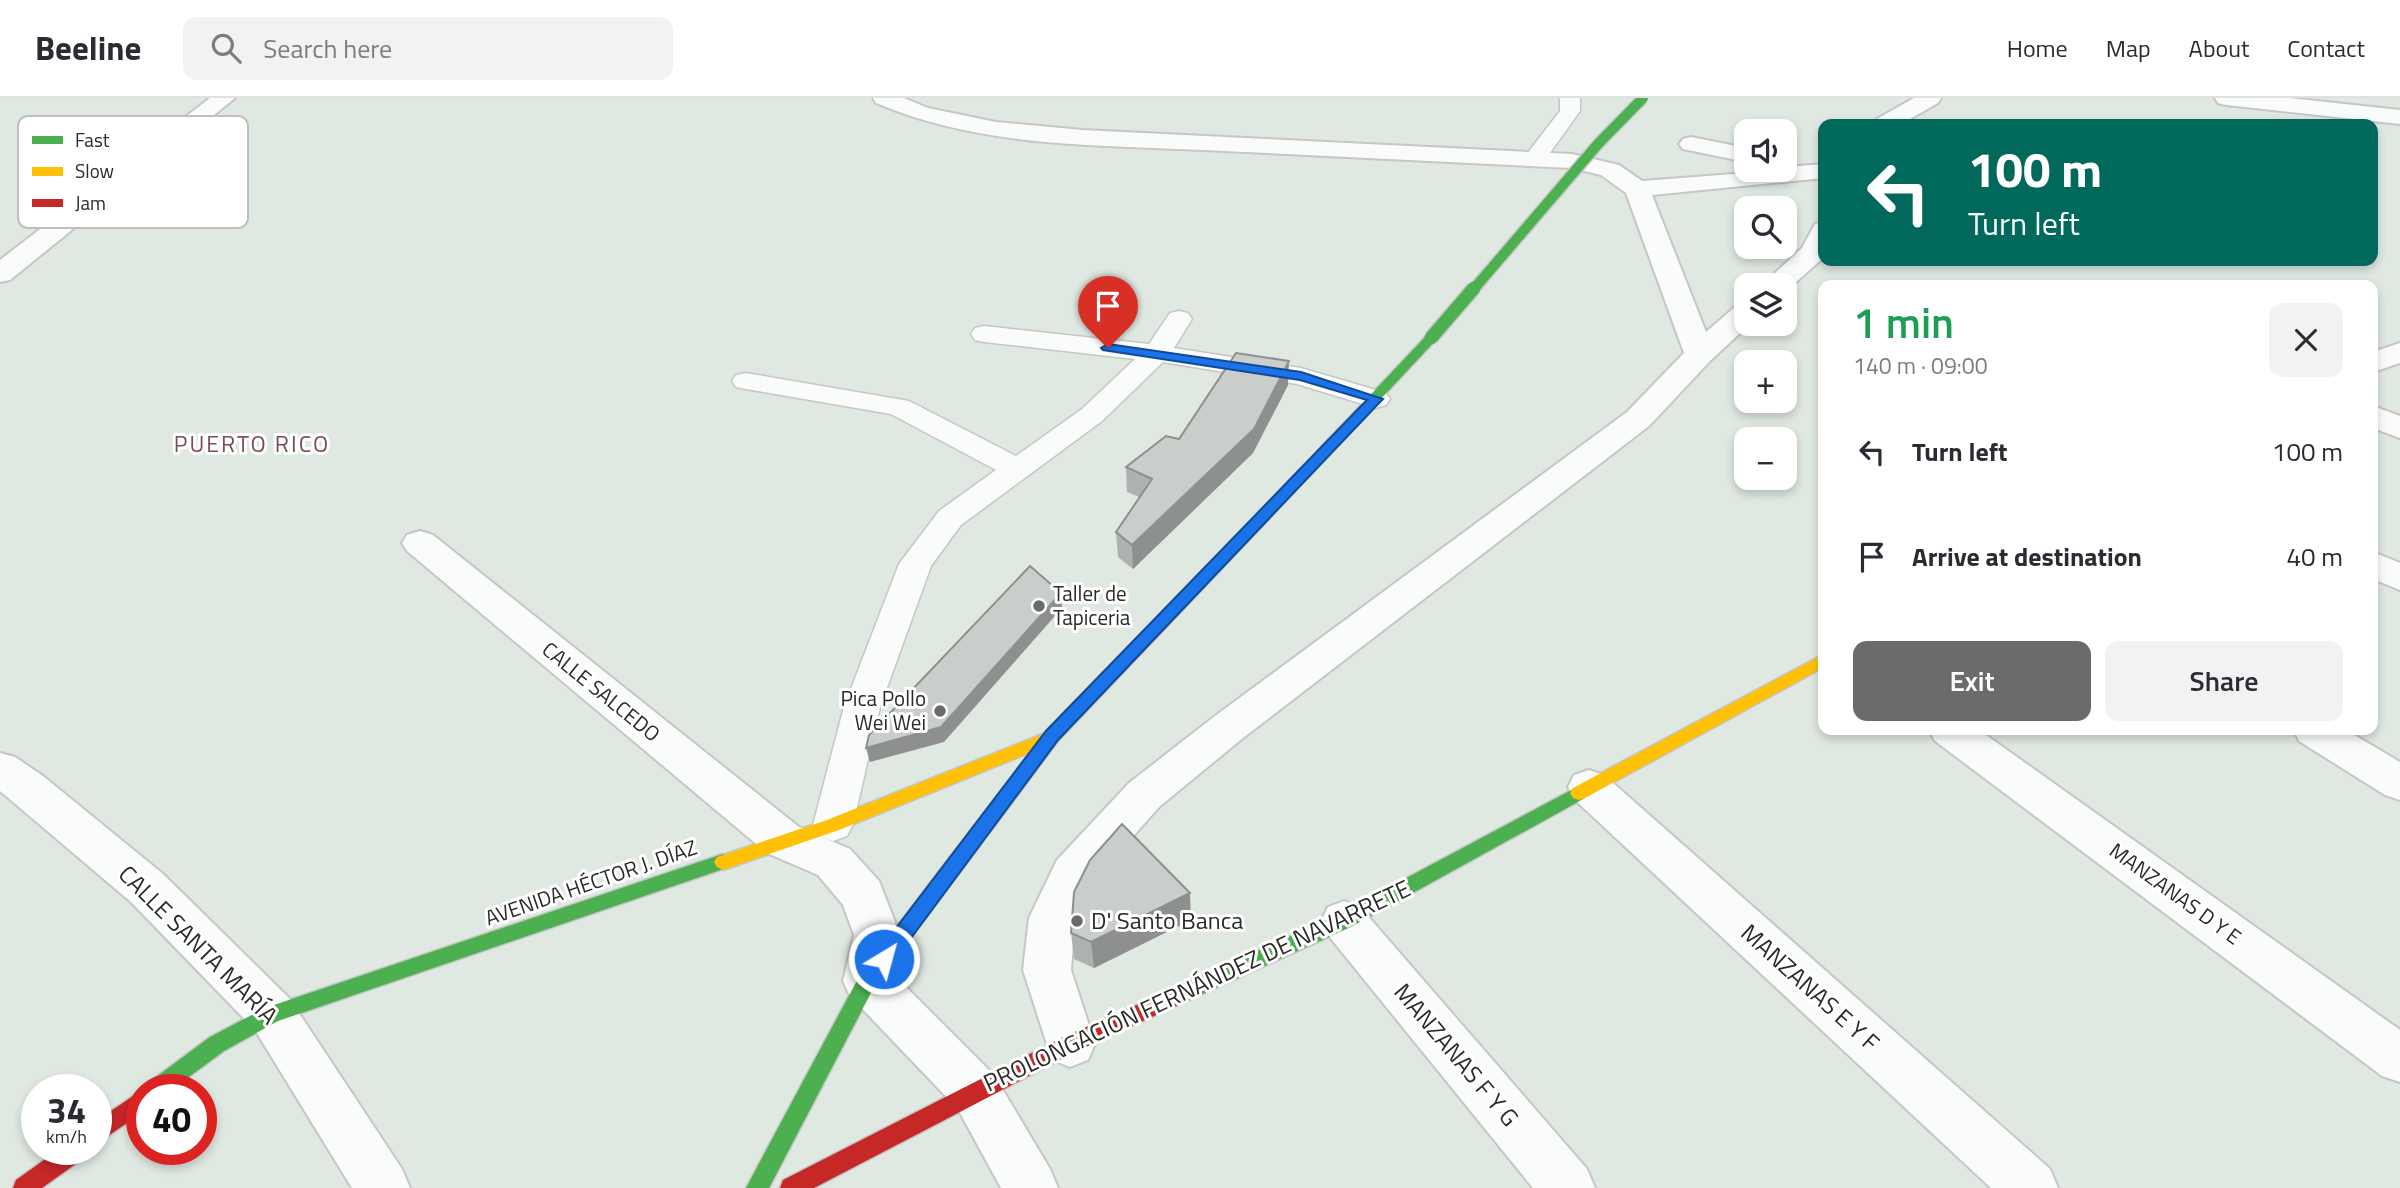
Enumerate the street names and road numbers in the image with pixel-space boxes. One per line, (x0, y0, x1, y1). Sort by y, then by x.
street label: CALLE SALCEDO (536, 633, 668, 749)
street label: AVENIDA HÉCTOR J. DÍAZ (480, 831, 701, 933)
street label: MANZANAS D Y E (2103, 834, 2248, 952)
street label: CALLE SANTA MARÍA (111, 856, 287, 1032)
street label: PROLONGACIÓN FERNÁNDEZ DE NAVARRETE (977, 870, 1416, 1100)
street label: MANZANAS E Y F (1733, 915, 1888, 1059)
street label: MANZANAS F Y G (1386, 975, 1528, 1134)

